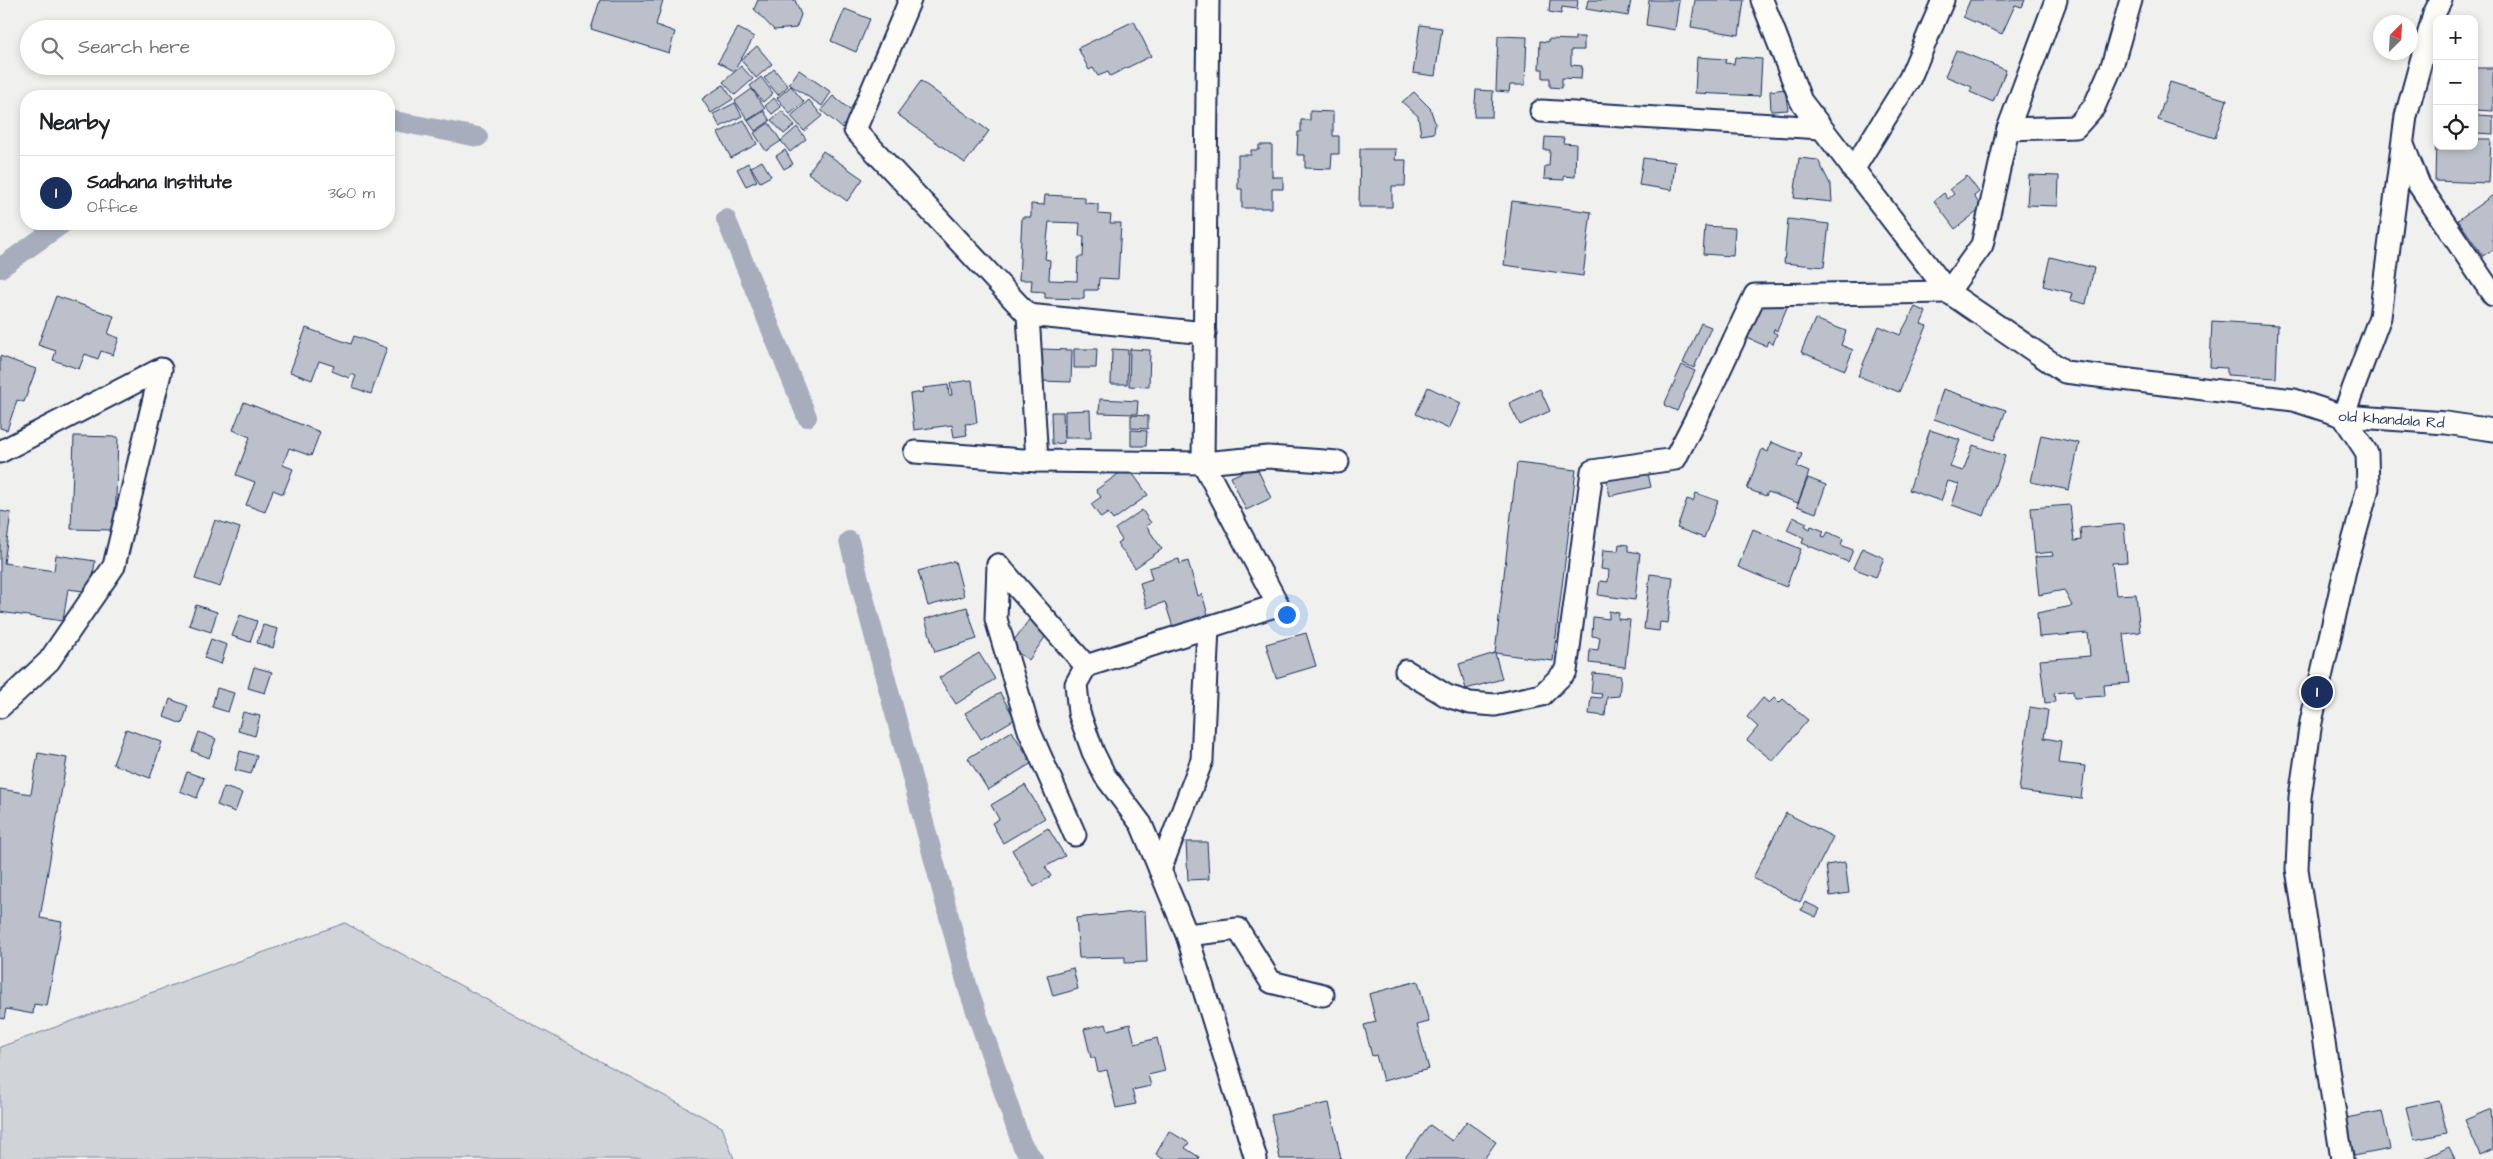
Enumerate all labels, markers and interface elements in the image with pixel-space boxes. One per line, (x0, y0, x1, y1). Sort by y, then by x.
north arrow (2373, 15, 2418, 60)
map controls (2433, 15, 2478, 150)
button: + (2433, 15, 2478, 60)
search box (20, 20, 395, 75)
icon: search (38, 34, 66, 62)
text: Search here (78, 34, 190, 61)
button: − (2433, 60, 2478, 105)
button: locate (2433, 105, 2478, 150)
text: Nearby (40, 108, 110, 137)
text: Sadhana Institute (87, 169, 232, 196)
text: 1 (55, 182, 57, 204)
text: 360 m (328, 182, 375, 204)
text: Office (87, 196, 138, 218)
street label: old khandala Rd (2335, 405, 2446, 434)
your location (1274, 602, 1300, 628)
pin: 1 (2301, 673, 2333, 711)

